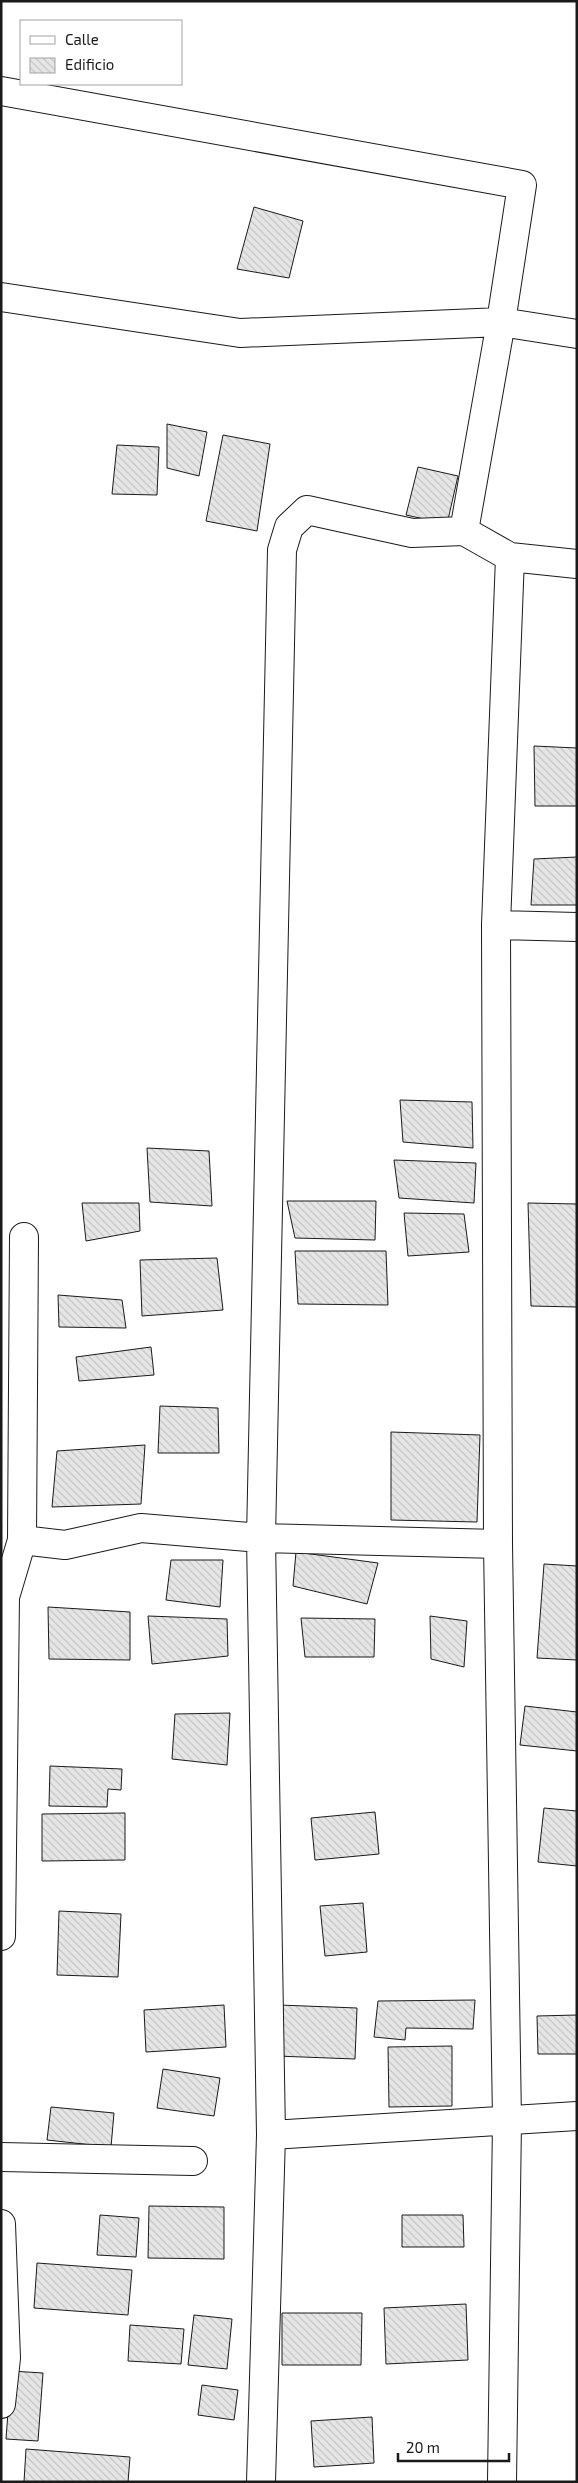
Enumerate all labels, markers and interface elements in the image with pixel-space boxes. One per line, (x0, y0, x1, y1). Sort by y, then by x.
legend (20, 20, 182, 85)
text: Calle (65, 30, 99, 48)
text: Edificio (65, 55, 114, 73)
scale bar (398, 2430, 509, 2462)
text: 20 m (406, 2438, 440, 2456)

